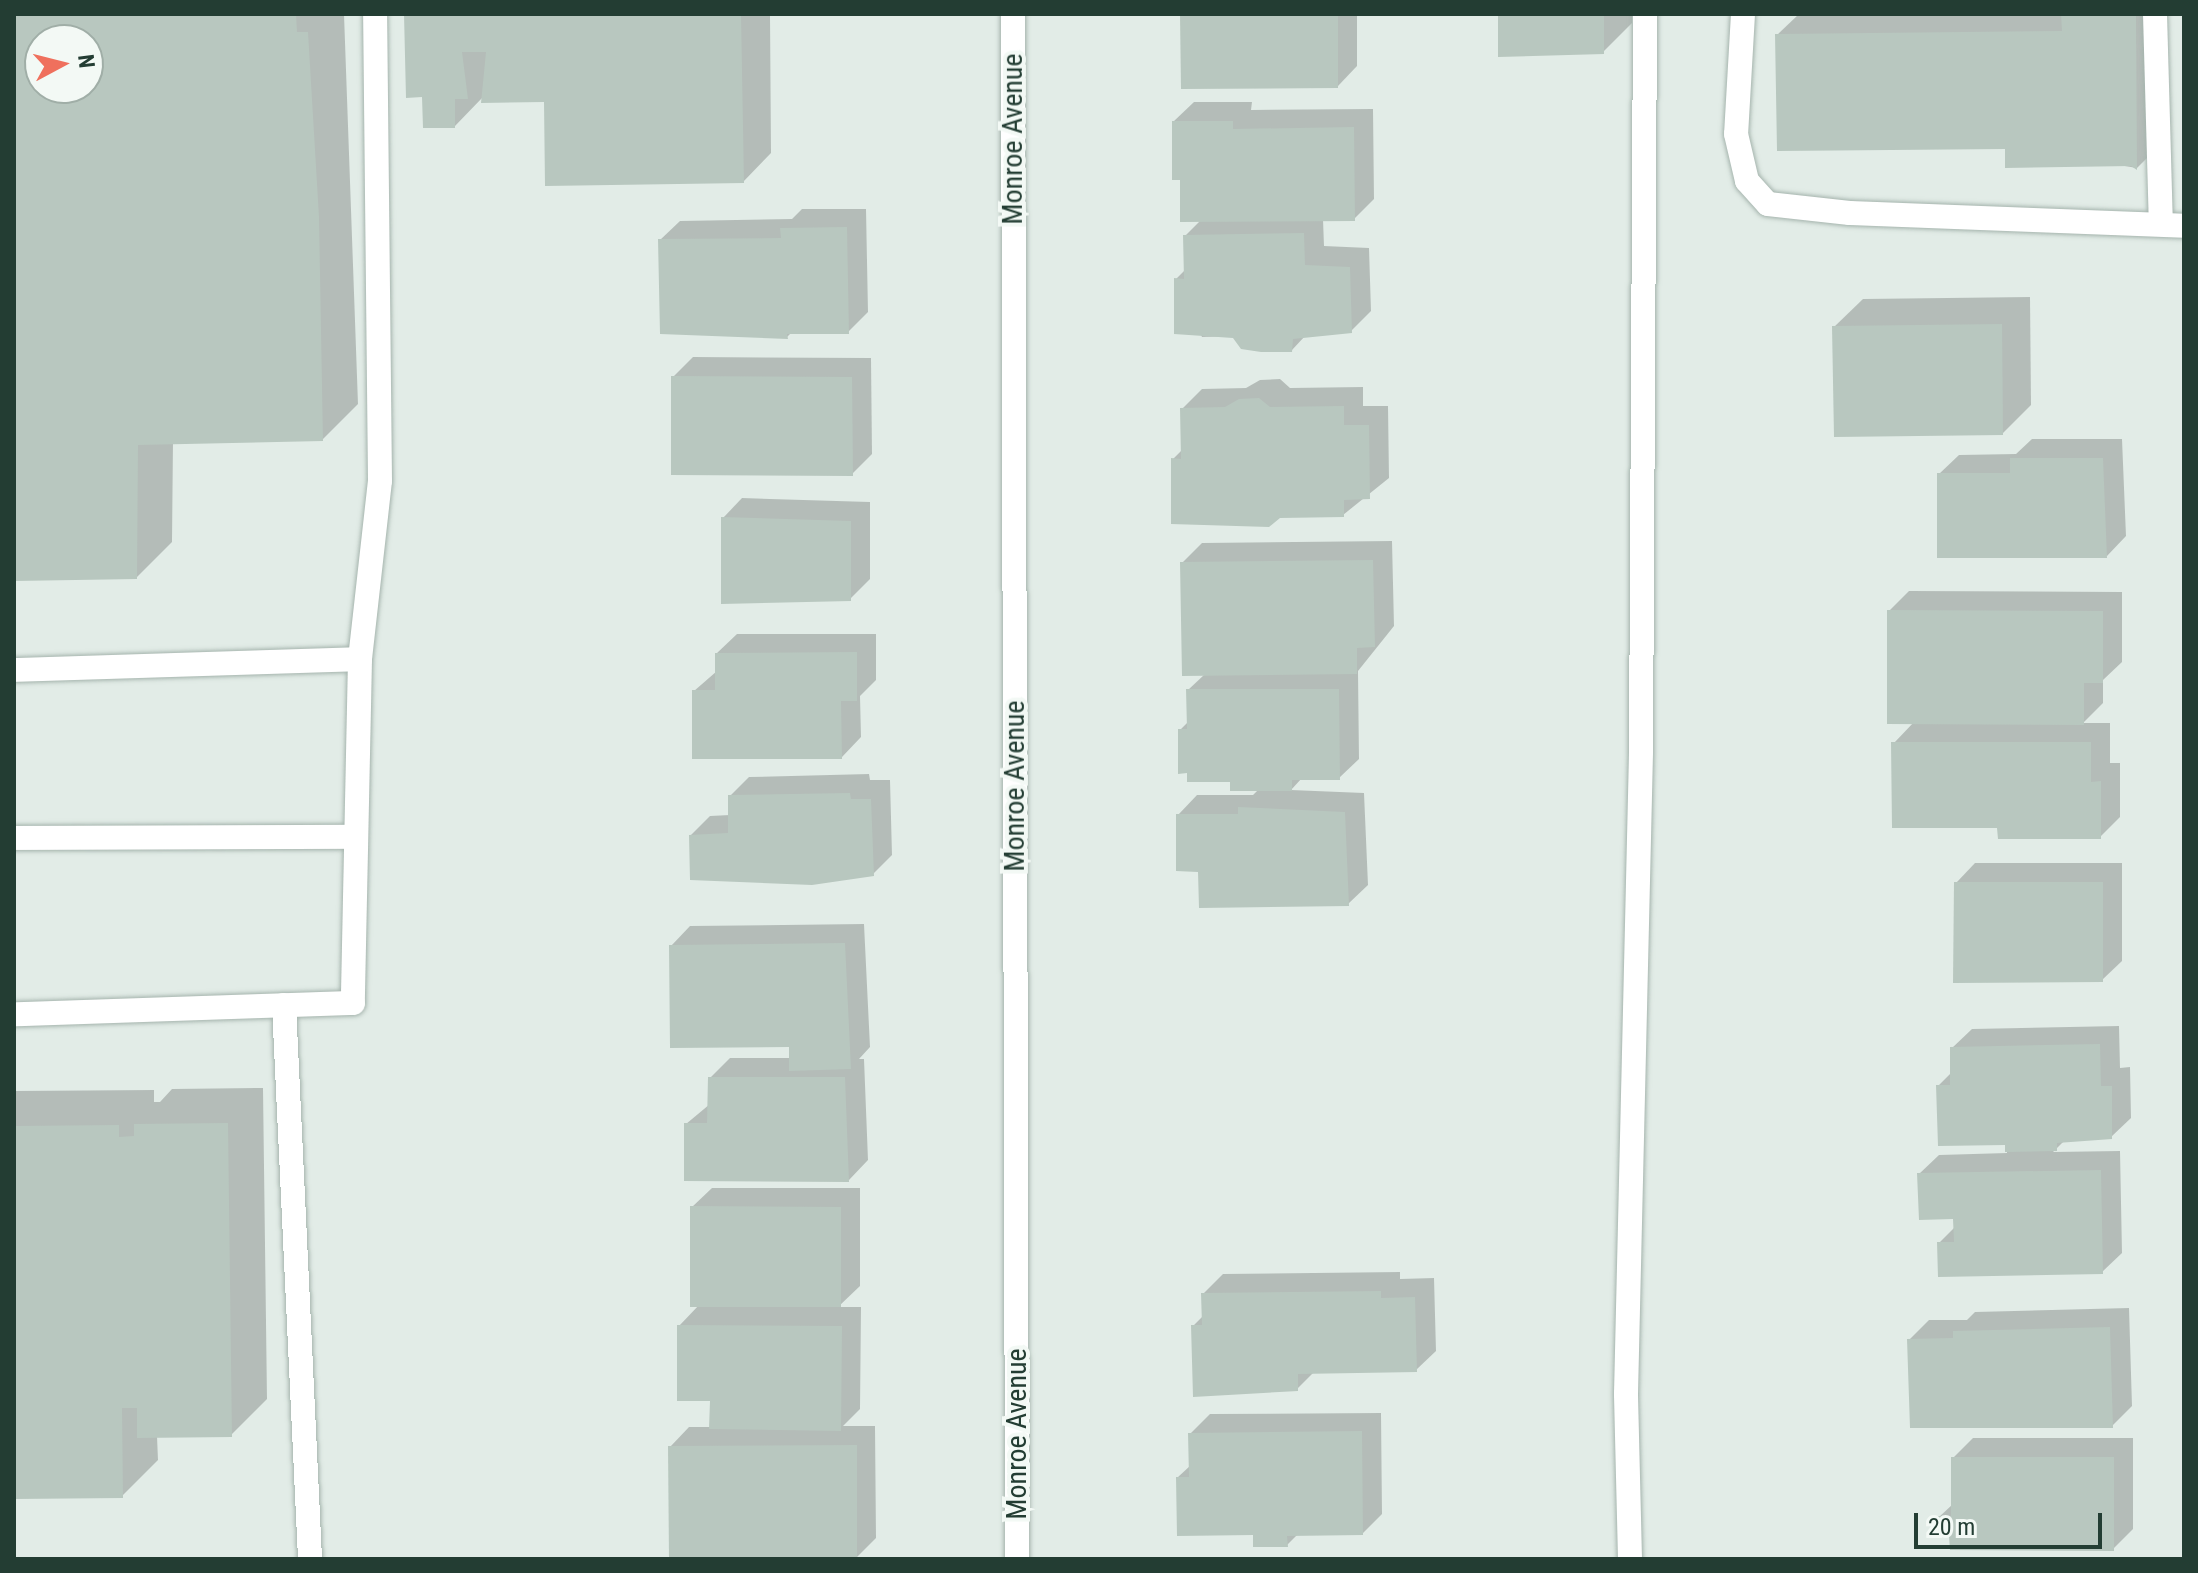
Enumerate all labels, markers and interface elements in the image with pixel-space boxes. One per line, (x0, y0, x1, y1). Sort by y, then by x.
north arrow (24, 24, 104, 104)
text: N (73, 53, 100, 69)
street label: Monroe Avenue (996, 53, 1030, 225)
street label: Monroe Avenue (998, 700, 1032, 872)
street label: Monroe Avenue (1000, 1348, 1034, 1520)
scale bar (1918, 1497, 2106, 1547)
text: 20 m (1928, 1513, 1975, 1541)

